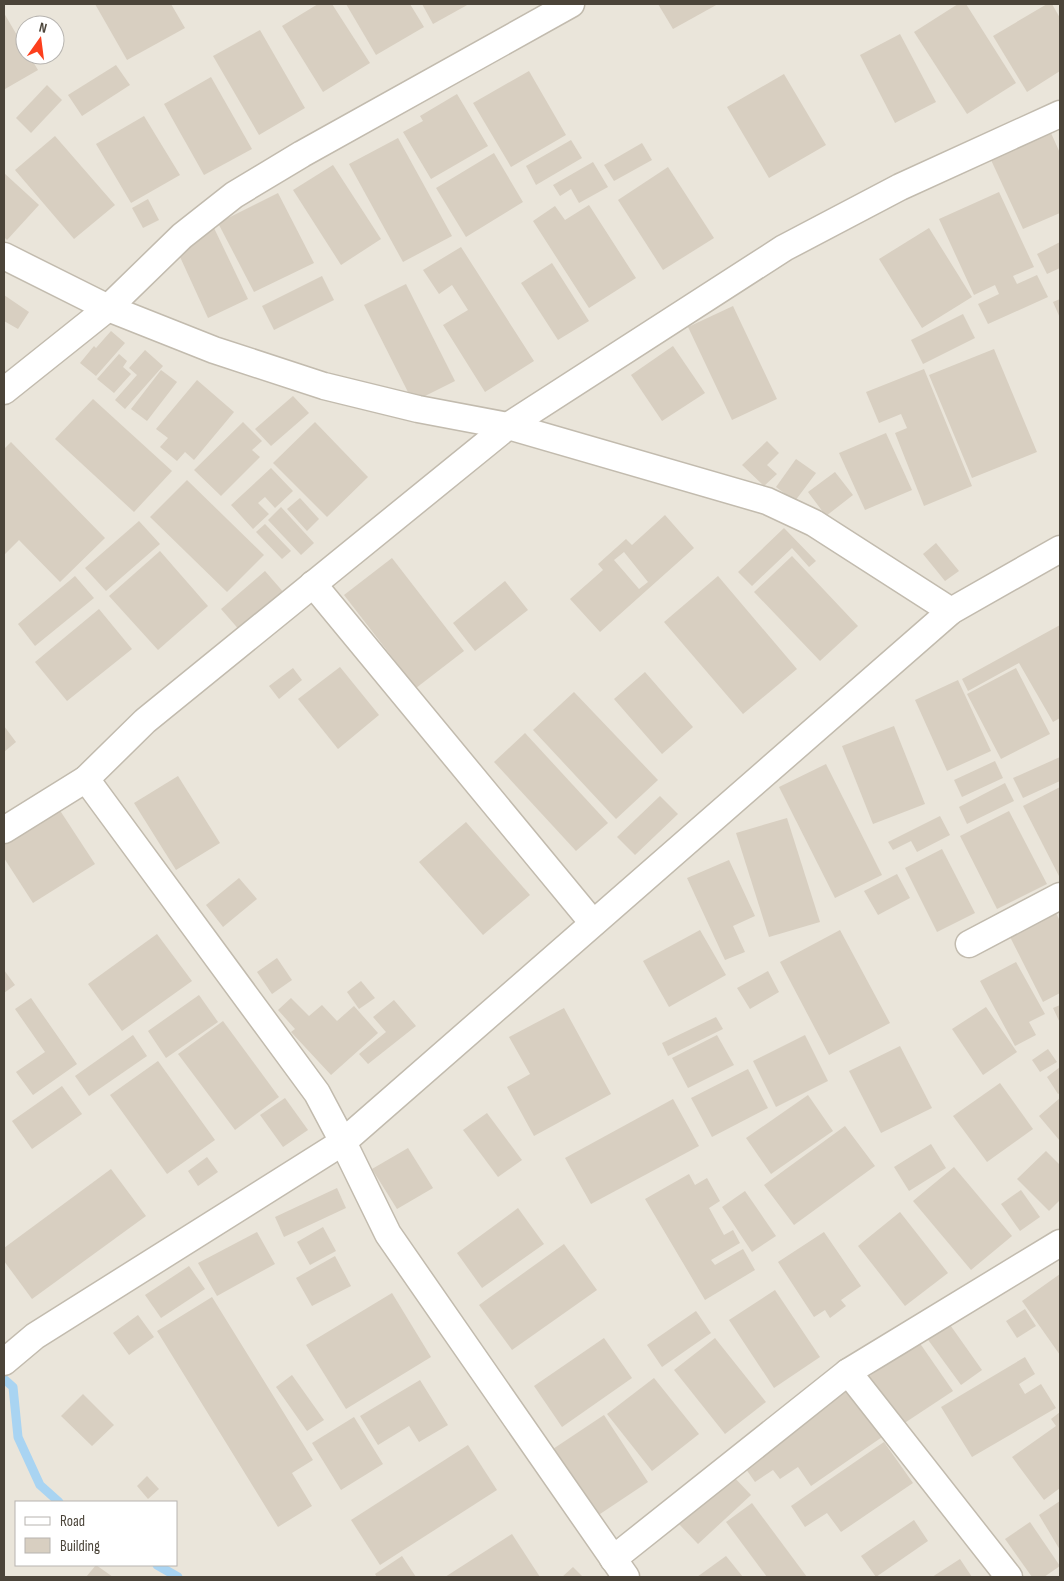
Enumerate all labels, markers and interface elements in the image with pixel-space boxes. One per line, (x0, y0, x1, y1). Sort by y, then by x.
north arrow (15, 15, 65, 65)
text: N (37, 19, 49, 37)
legend (15, 1501, 178, 1566)
text: Road (60, 1512, 85, 1531)
text: Building (60, 1537, 100, 1556)

